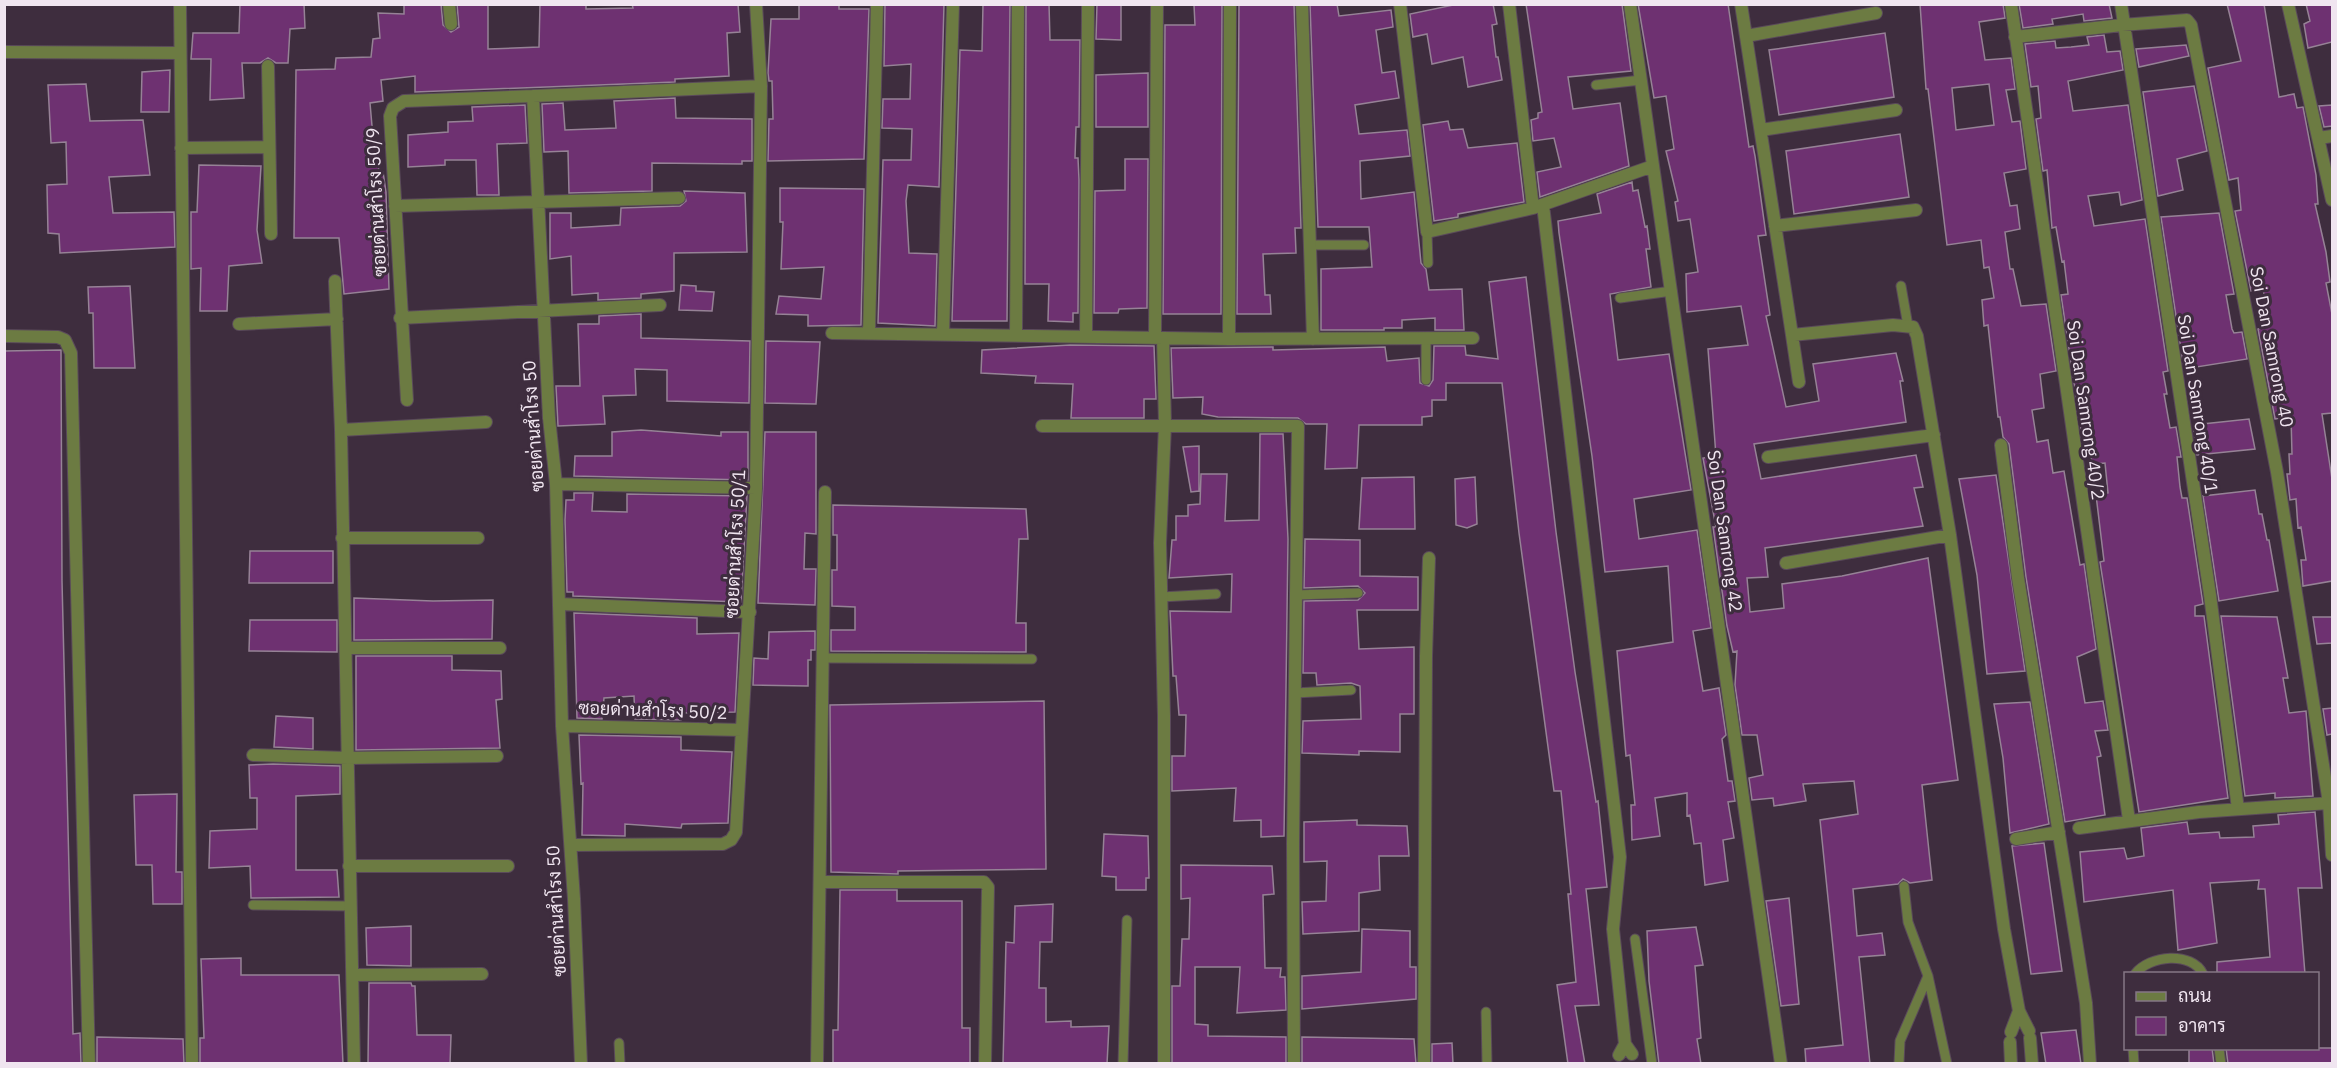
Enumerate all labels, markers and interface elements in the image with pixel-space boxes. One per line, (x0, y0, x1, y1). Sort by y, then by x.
street label: ซอยด่านสำโรง 50/9 (360, 127, 391, 277)
street label: Soi Dan Samrong 40 (2245, 265, 2299, 429)
street label: Soi Dan Samrong 40/1 (2172, 313, 2224, 495)
street label: Soi Dan Samrong 40/2 (2062, 319, 2110, 501)
street label: ซอยด่านสำโรง 50 (516, 360, 549, 492)
street label: Soi Dan Samrong 42 (1702, 448, 1748, 614)
street label: ซอยด่านสำโรง 50/1 (719, 469, 750, 619)
street label: ซอยด่านสำโรง 50/2 (578, 695, 728, 724)
street label: ซอยด่านสำโรง 50 (540, 845, 571, 977)
legend (2124, 972, 2319, 1050)
text: ถนน (2178, 984, 2211, 1007)
text: อาคาร (2178, 1014, 2226, 1037)

